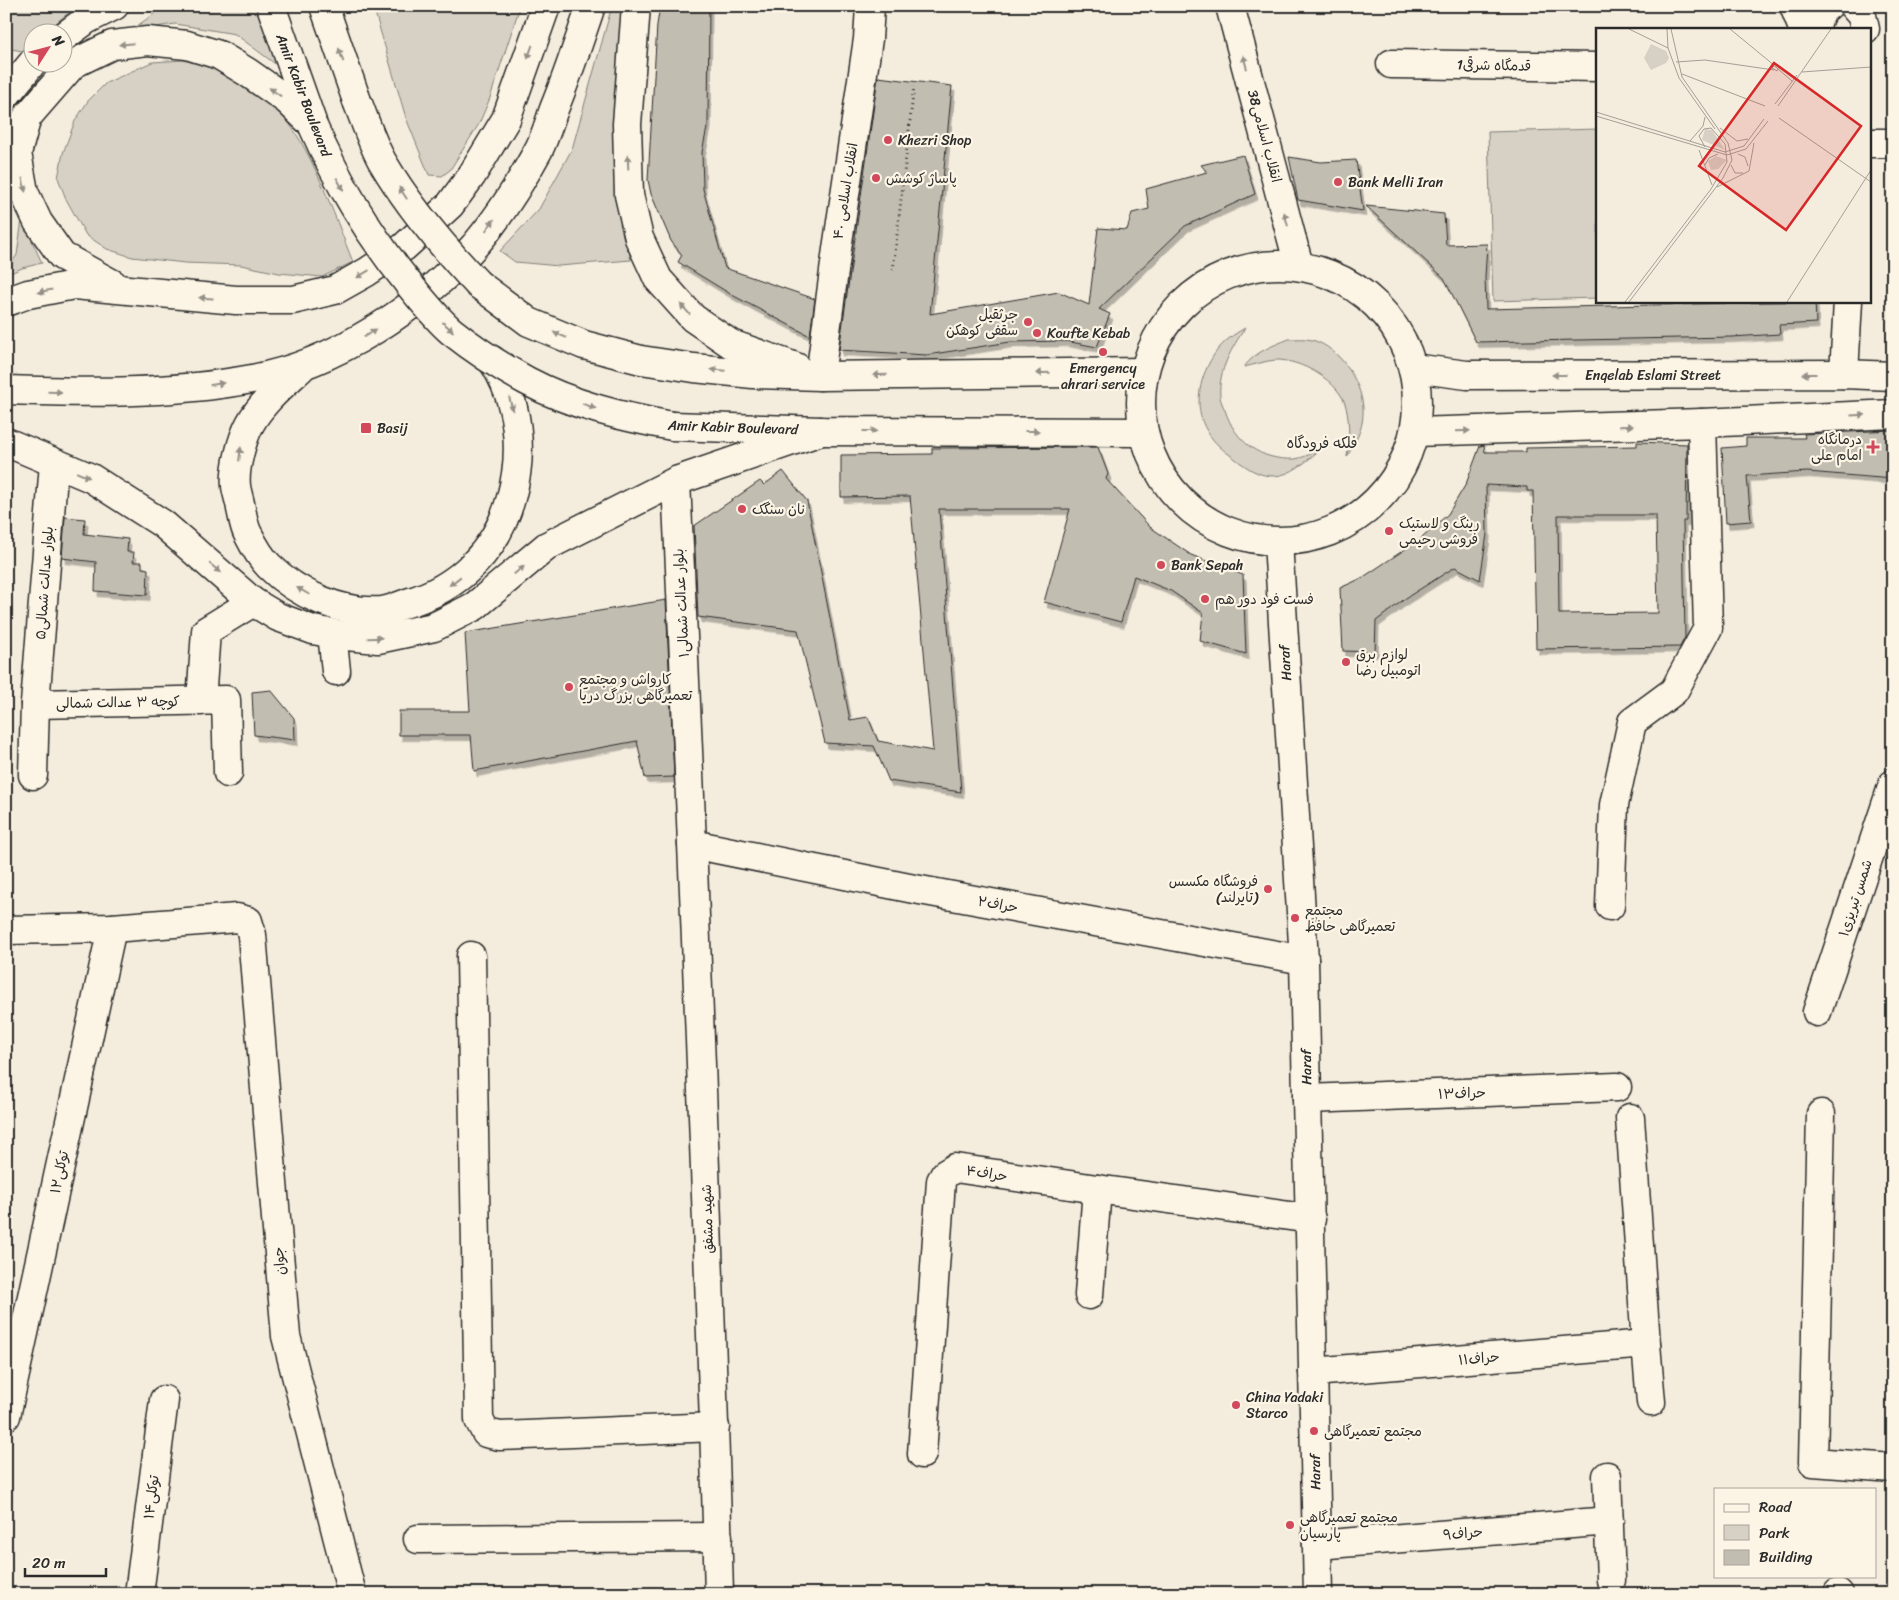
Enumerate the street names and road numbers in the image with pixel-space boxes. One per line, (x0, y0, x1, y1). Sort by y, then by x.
street label: Amir Kabir Boulevard (268, 29, 339, 162)
street label: 1قدمگاه شرقی (1457, 52, 1531, 79)
street label: 38انقلاب اسلامی (1240, 87, 1289, 185)
street label: انقلاب اسلامی ۴۰ (826, 141, 865, 241)
street label: Enqelab Eslami Street (1585, 363, 1721, 388)
street label: Amir Kabir Boulevard (666, 413, 800, 442)
street label: بلوار عدالت شمالی۵ (28, 525, 61, 641)
street label: بلوار عدالت شمالی۱ (666, 548, 697, 658)
street label: Haraf (1272, 642, 1299, 682)
street label: کوچه ۳ عدالت شمالی (56, 689, 180, 716)
street label: شمس تبریزی۱ (1831, 856, 1880, 940)
street label: حراف۲ (976, 889, 1020, 920)
street label: Haraf (1294, 1047, 1319, 1085)
street label: حراف۱۳ (1438, 1080, 1486, 1107)
street label: توکلی۱۲ (43, 1147, 76, 1196)
street label: حراف۴ (964, 1158, 1009, 1189)
street label: شهید مشفق (694, 1184, 721, 1254)
street label: جوان (266, 1246, 293, 1276)
street label: حراف۱۱ (1457, 1344, 1501, 1373)
street label: Haraf (1303, 1452, 1328, 1490)
street label: توکلی۱۴ (136, 1473, 167, 1521)
street label: حراف۹ (1442, 1519, 1484, 1548)

